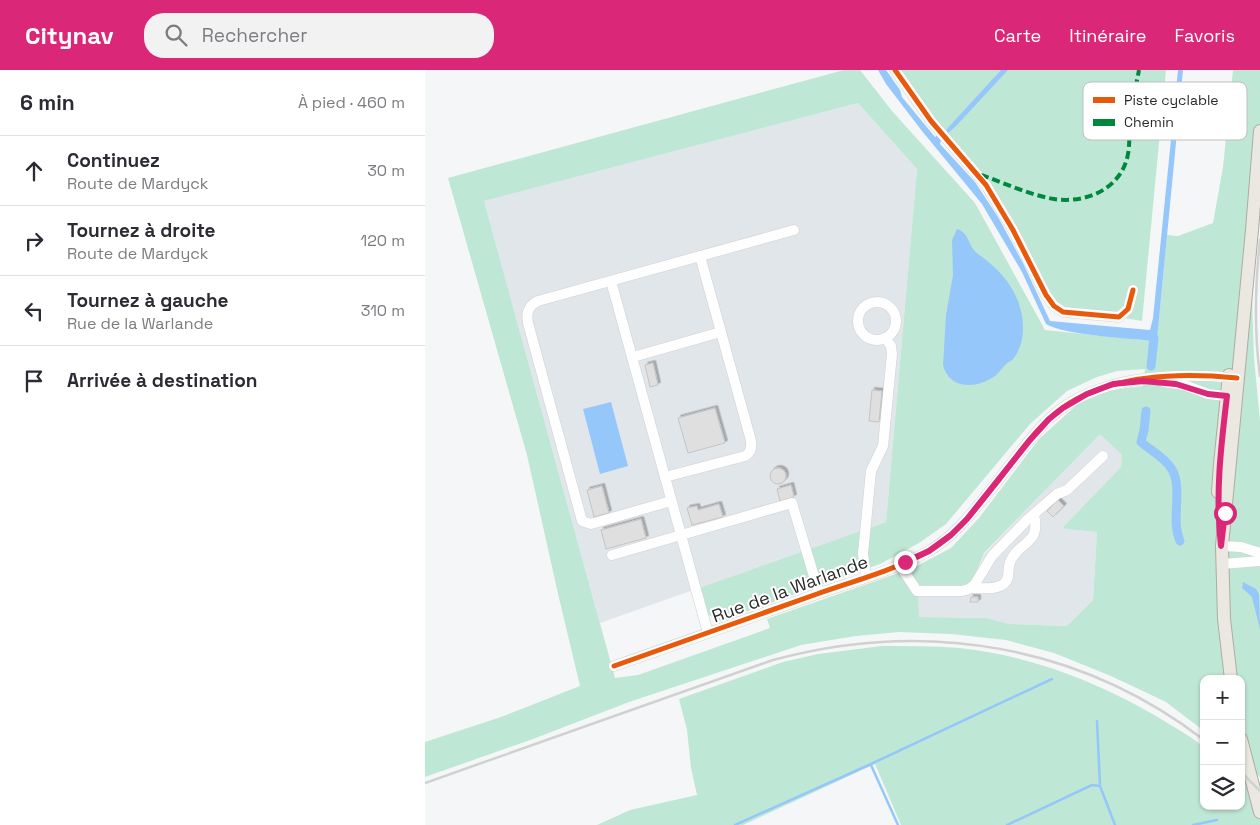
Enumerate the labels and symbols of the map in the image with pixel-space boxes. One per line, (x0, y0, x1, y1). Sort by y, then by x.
legend (1083, 82, 1247, 140)
text: Piste cyclable (1124, 91, 1219, 109)
text: Chemin (1124, 113, 1174, 131)
route start (1214, 502, 1237, 525)
street label: Rue de la Warlande (709, 550, 871, 627)
route end (894, 551, 917, 574)

